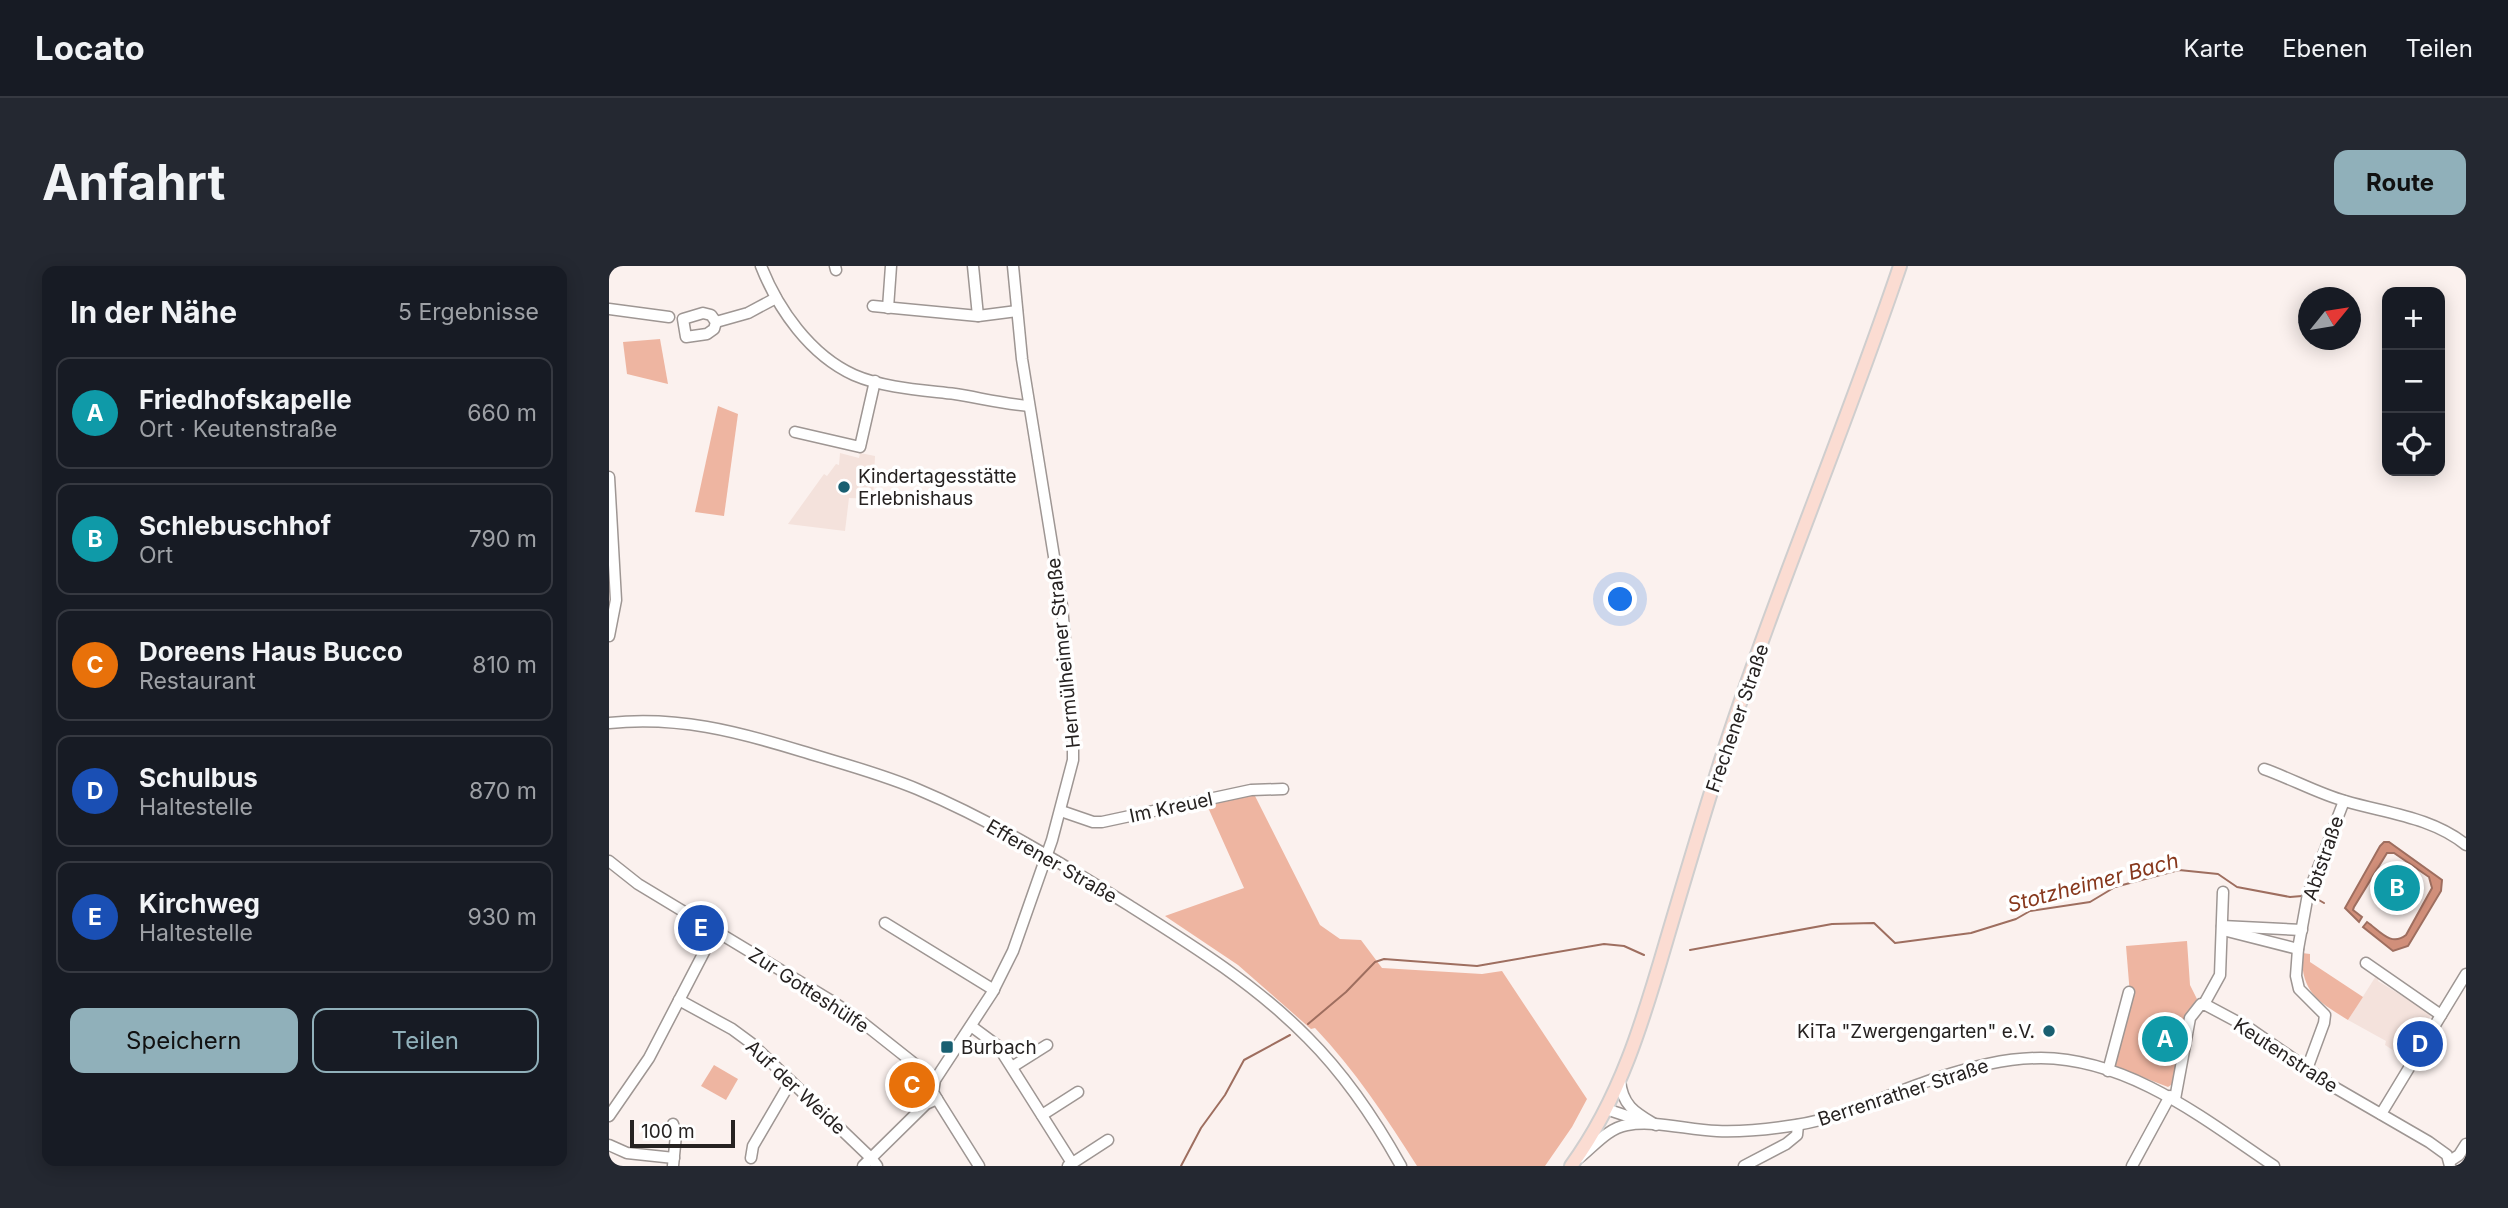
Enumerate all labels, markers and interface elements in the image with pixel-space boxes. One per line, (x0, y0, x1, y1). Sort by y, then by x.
text: Locato (35, 28, 145, 68)
text: Karte (2184, 34, 2244, 63)
text: Ebenen (2282, 34, 2368, 63)
text: Teilen (2406, 34, 2473, 63)
button: Route (2334, 150, 2466, 215)
text: Anfahrt (42, 153, 225, 212)
north arrow (2298, 287, 2361, 350)
map controls (2382, 287, 2445, 476)
button: + (2382, 287, 2445, 350)
text: In der Nähe (70, 294, 237, 330)
text: 5 Ergebnisse (398, 298, 539, 326)
button: − (2382, 350, 2445, 413)
text: Friedhofskapelle (139, 384, 352, 415)
text: A (86, 399, 104, 427)
text: 660 m (467, 399, 537, 427)
button: locate (2382, 413, 2445, 476)
text: Ort · Keutenstraße (139, 415, 337, 443)
place label: Kindertagesstätte Erlebnishaus (858, 465, 1017, 510)
marker: Kindertagesstätte Erlebnishaus (836, 479, 852, 495)
text: Schlebuschhof (139, 510, 331, 541)
text: B (87, 525, 103, 553)
text: 790 m (469, 525, 537, 553)
text: Ort (139, 541, 173, 569)
street label: Hermülheimer Straße (1042, 557, 1085, 749)
your location (1603, 582, 1637, 616)
text: Doreens Haus Bucco (139, 636, 403, 667)
street label: Frechener Straße (1701, 641, 1774, 795)
text: C (86, 651, 104, 679)
text: 810 m (472, 651, 537, 679)
text: Restaurant (139, 667, 256, 695)
text: Schulbus (139, 762, 258, 793)
text: D (87, 777, 103, 805)
text: 870 m (469, 777, 537, 805)
street label: Im Kreuel (1127, 787, 1215, 828)
text: Haltestelle (139, 793, 253, 821)
street label: Abtstraße (2298, 813, 2349, 903)
street label: Efferener Straße (982, 815, 1121, 908)
water label: Stotzheimer Bach (2005, 848, 2181, 917)
pin: B (2374, 862, 2420, 914)
text: Kirchweg (139, 888, 260, 919)
pin: E (678, 902, 724, 954)
text: E (88, 903, 102, 931)
text: 930 m (467, 903, 537, 931)
text: Haltestelle (139, 919, 253, 947)
street label: Zur Gotteshülfe (744, 943, 873, 1038)
button: Speichern (70, 1008, 298, 1073)
button: Teilen (312, 1008, 539, 1073)
pin: A (2142, 1013, 2188, 1065)
street label: Keutenstraße (2229, 1013, 2342, 1098)
pin: D (2397, 1018, 2443, 1070)
place label: KiTa "Zwergengarten" e.V. (1797, 1020, 2035, 1043)
marker: KiTa "Zwergengarten" e.V. (2041, 1023, 2057, 1039)
street label: Auf der Weide (741, 1035, 850, 1139)
place label: Burbach (961, 1036, 1037, 1059)
marker: Burbach (939, 1039, 955, 1055)
street label: Berrenrather Straße (1815, 1054, 1991, 1131)
pin: C (889, 1059, 935, 1111)
scale bar (630, 1117, 735, 1149)
text: 100 m (641, 1120, 695, 1143)

